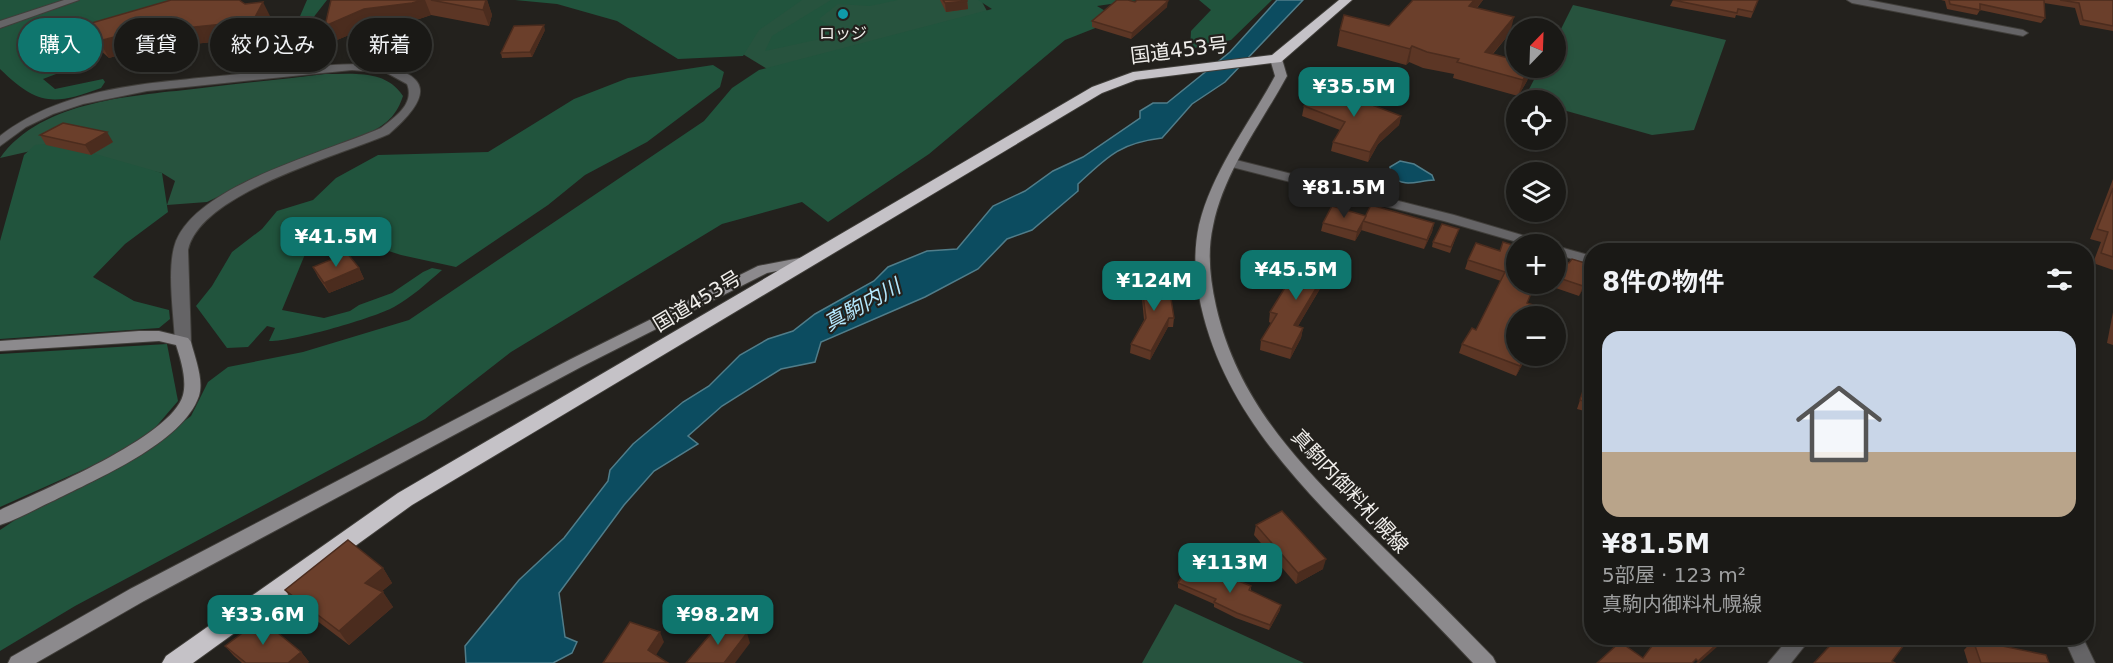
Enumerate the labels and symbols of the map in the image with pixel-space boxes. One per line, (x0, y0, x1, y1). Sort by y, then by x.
marker: ロッジ (836, 7, 850, 21)
north arrow (1506, 18, 1566, 78)
place label: ロッジ (819, 24, 867, 43)
street label: 国道453号 (1129, 32, 1229, 68)
pin: ¥35.5M (1305, 67, 1403, 118)
pin: ¥81.5M (1295, 168, 1393, 219)
pin: ¥41.5M (287, 217, 385, 268)
pin: ¥45.5M (1247, 250, 1345, 301)
pin: ¥124M (1112, 261, 1196, 312)
street label: 国道453号 (649, 265, 745, 337)
water label: 真駒内川 (819, 273, 906, 336)
street label: 真駒内御料札幌線 (1287, 424, 1413, 558)
pin: ¥113M (1188, 543, 1272, 594)
pin: ¥33.6M (214, 595, 312, 646)
pin: ¥98.2M (669, 595, 767, 646)

